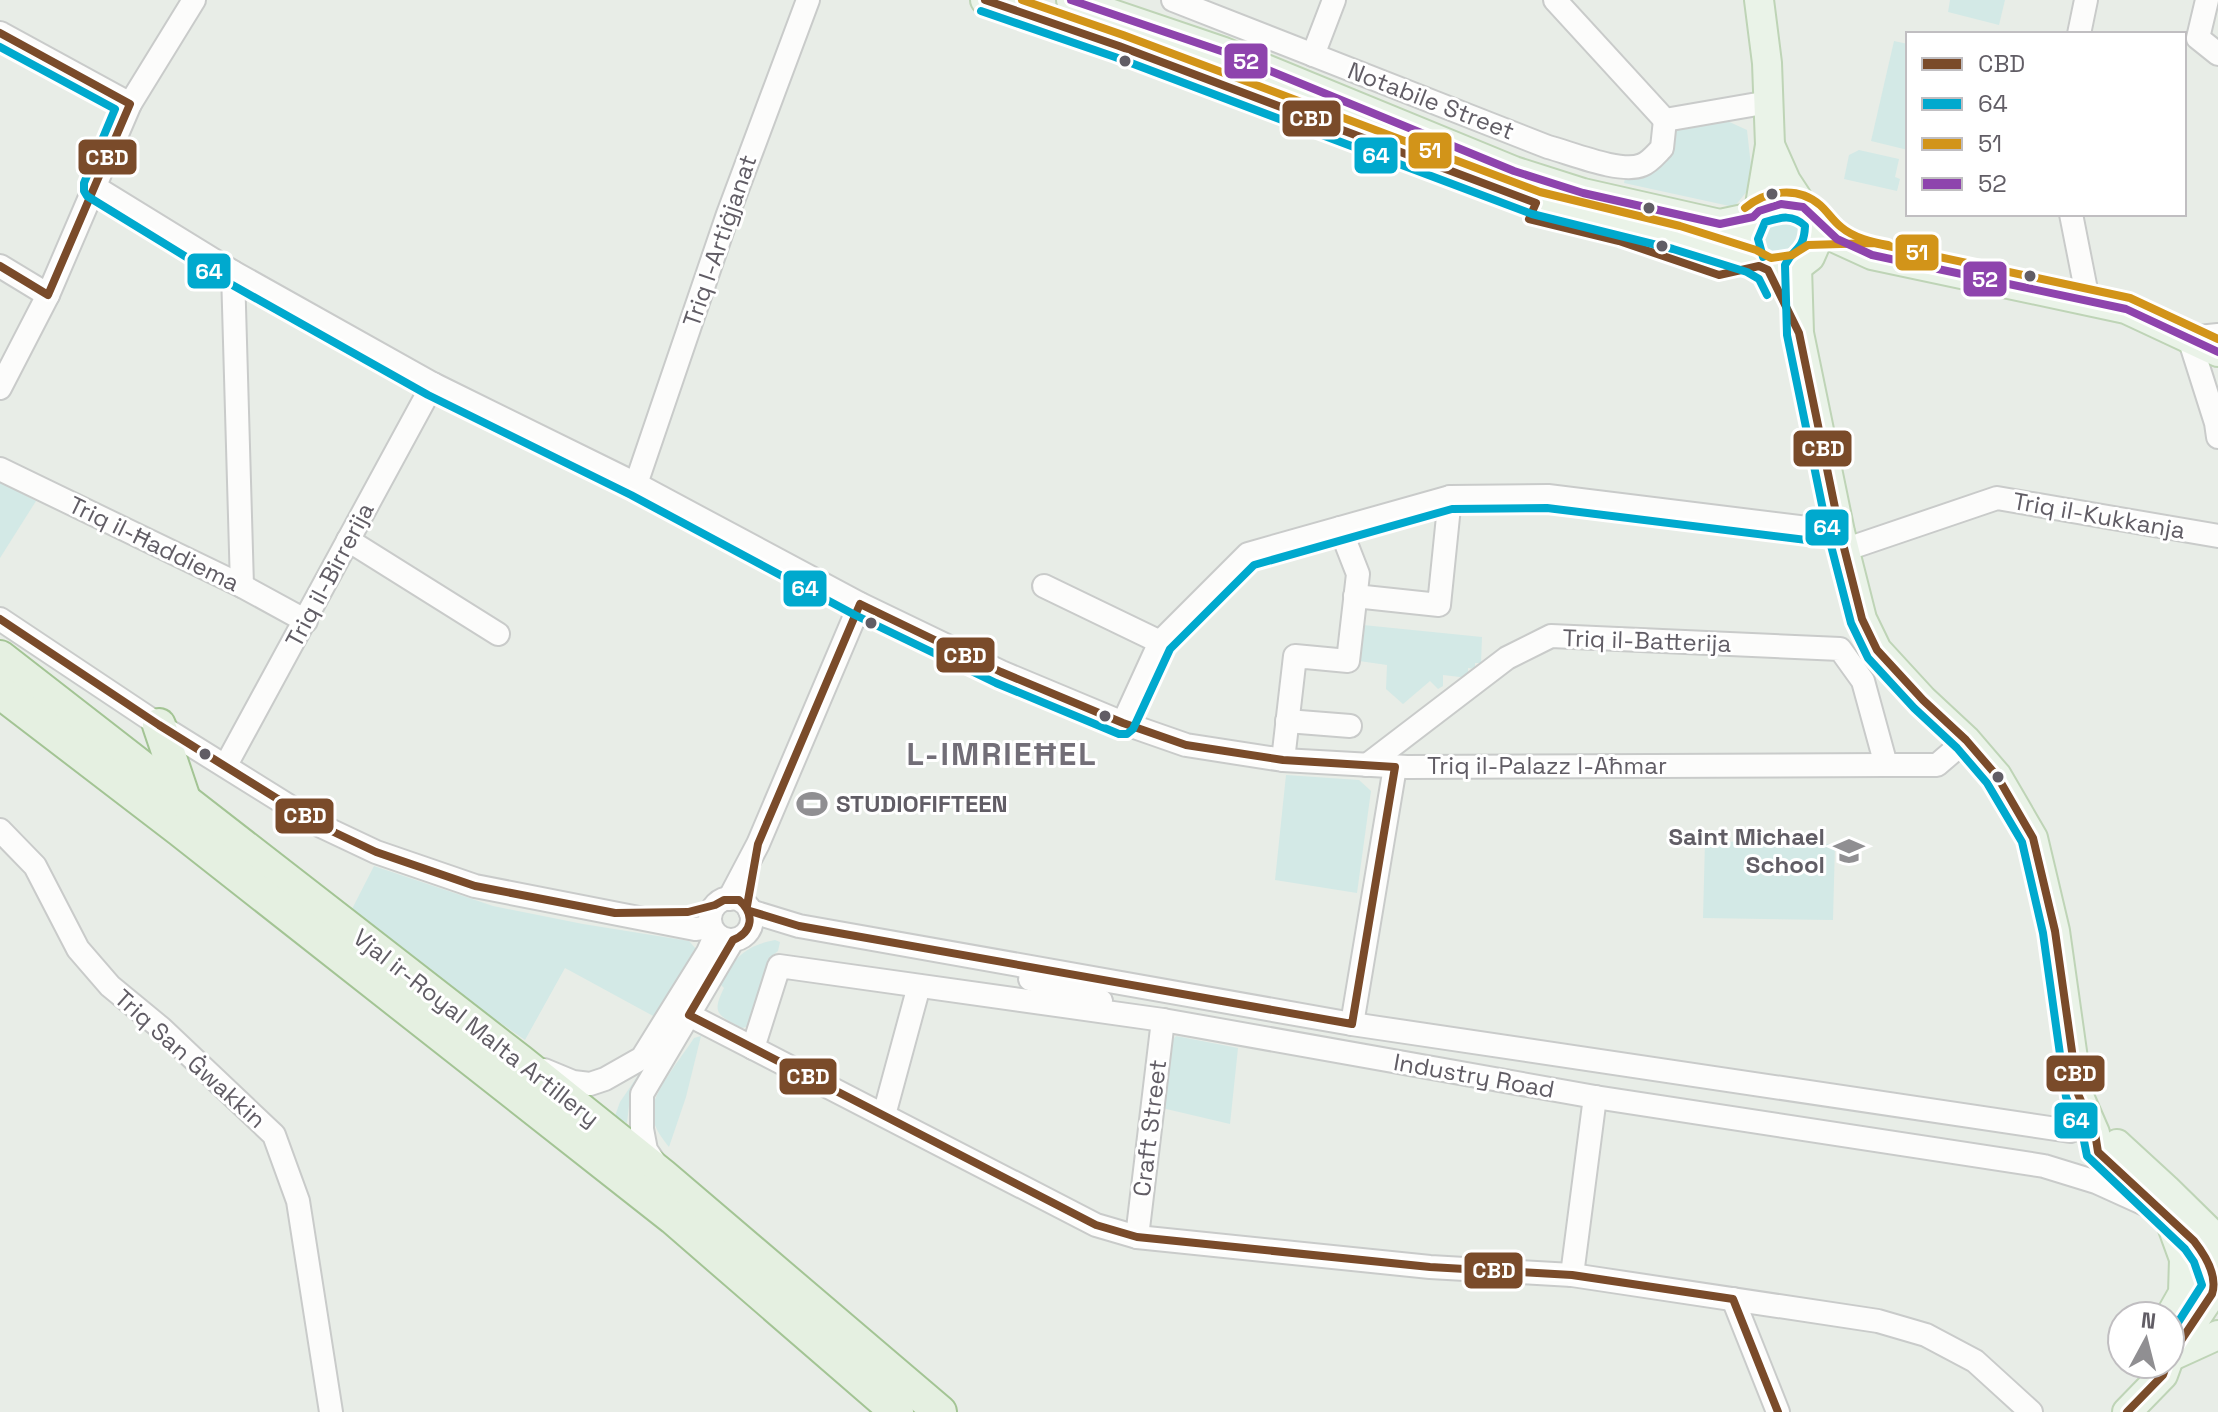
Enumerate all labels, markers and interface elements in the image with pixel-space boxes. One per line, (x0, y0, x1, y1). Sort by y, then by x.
legend (1906, 32, 2186, 216)
line badge: 52 (1223, 42, 1269, 80)
text: 52 (1233, 47, 1259, 75)
text: CBD (1978, 48, 2025, 79)
unlabelled marker (1117, 53, 1133, 69)
street label: Notabile Street (1343, 55, 1519, 147)
text: 64 (1978, 88, 2008, 119)
line badge: CBD (1281, 99, 1342, 138)
text: CBD (1289, 104, 1333, 132)
text: 51 (1978, 128, 2002, 159)
line badge: 51 (1407, 131, 1453, 170)
line badge: 64 (1353, 136, 1399, 175)
text: 51 (1419, 136, 1441, 164)
line badge: CBD (77, 138, 138, 176)
text: 64 (1362, 141, 1390, 169)
text: CBD (85, 143, 129, 171)
street label: Triq l-Artiġjanat (676, 151, 764, 331)
text: 52 (1978, 168, 2007, 199)
unlabelled marker (1764, 186, 1780, 202)
unlabelled marker (1641, 200, 1657, 216)
line badge: 51 (1894, 233, 1940, 272)
unlabelled marker (1654, 238, 1670, 254)
text: 51 (1906, 238, 1928, 266)
line badge: 64 (186, 252, 232, 290)
text: 64 (195, 257, 223, 285)
line badge: 52 (1962, 260, 2008, 298)
text: 52 (1972, 265, 1998, 293)
unlabelled marker (2022, 268, 2038, 284)
line badge: CBD (1792, 429, 1853, 468)
text: CBD (1801, 434, 1845, 462)
street label: Triq il-Kukkanja (2011, 485, 2188, 546)
street label: Triq il-Ħaddiema (64, 489, 245, 598)
street label: Triq il-Birrerija (278, 497, 381, 653)
line badge: 64 (1804, 508, 1850, 547)
text: 64 (1813, 513, 1841, 541)
line badge: 64 (782, 569, 828, 608)
text: 64 (791, 574, 819, 602)
unlabelled marker (863, 615, 879, 631)
street label: Triq il-Batterija (1562, 622, 1732, 659)
line badge: CBD (935, 636, 996, 674)
text: CBD (943, 641, 987, 669)
unlabelled marker (1097, 708, 1113, 724)
district label: L-IMRIEĦEL (906, 734, 1098, 774)
unlabelled marker (197, 746, 213, 762)
street label: Triq il-Palazz l-Aħmar (1427, 750, 1667, 781)
unlabelled marker (1990, 769, 2006, 785)
sports icon: STUDIOFIFTEEN (795, 787, 829, 821)
place label: STUDIOFIFTEEN (836, 788, 1008, 819)
line badge: CBD (274, 797, 335, 835)
text: CBD (283, 801, 327, 829)
place label: Saint Michael School (1668, 821, 1825, 880)
school or university icon: Saint Michael School (1832, 834, 1866, 868)
street label: Vjal ir-Royal Malta Artillery (347, 922, 606, 1134)
street label: Triq San Ġwakkin (108, 982, 273, 1135)
street label: Industry Road (1391, 1046, 1557, 1105)
line badge: CBD (2045, 1054, 2106, 1093)
line badge: CBD (778, 1057, 838, 1096)
street label: Craft Street (1126, 1058, 1173, 1198)
text: CBD (2053, 1059, 2097, 1087)
text: CBD (786, 1062, 830, 1090)
line badge: 64 (2053, 1101, 2099, 1140)
text: 64 (2062, 1106, 2090, 1134)
line badge: CBD (1463, 1251, 1524, 1290)
text: CBD (1472, 1256, 1516, 1284)
north arrow (2106, 1300, 2186, 1380)
text: N (2139, 1305, 2157, 1335)

